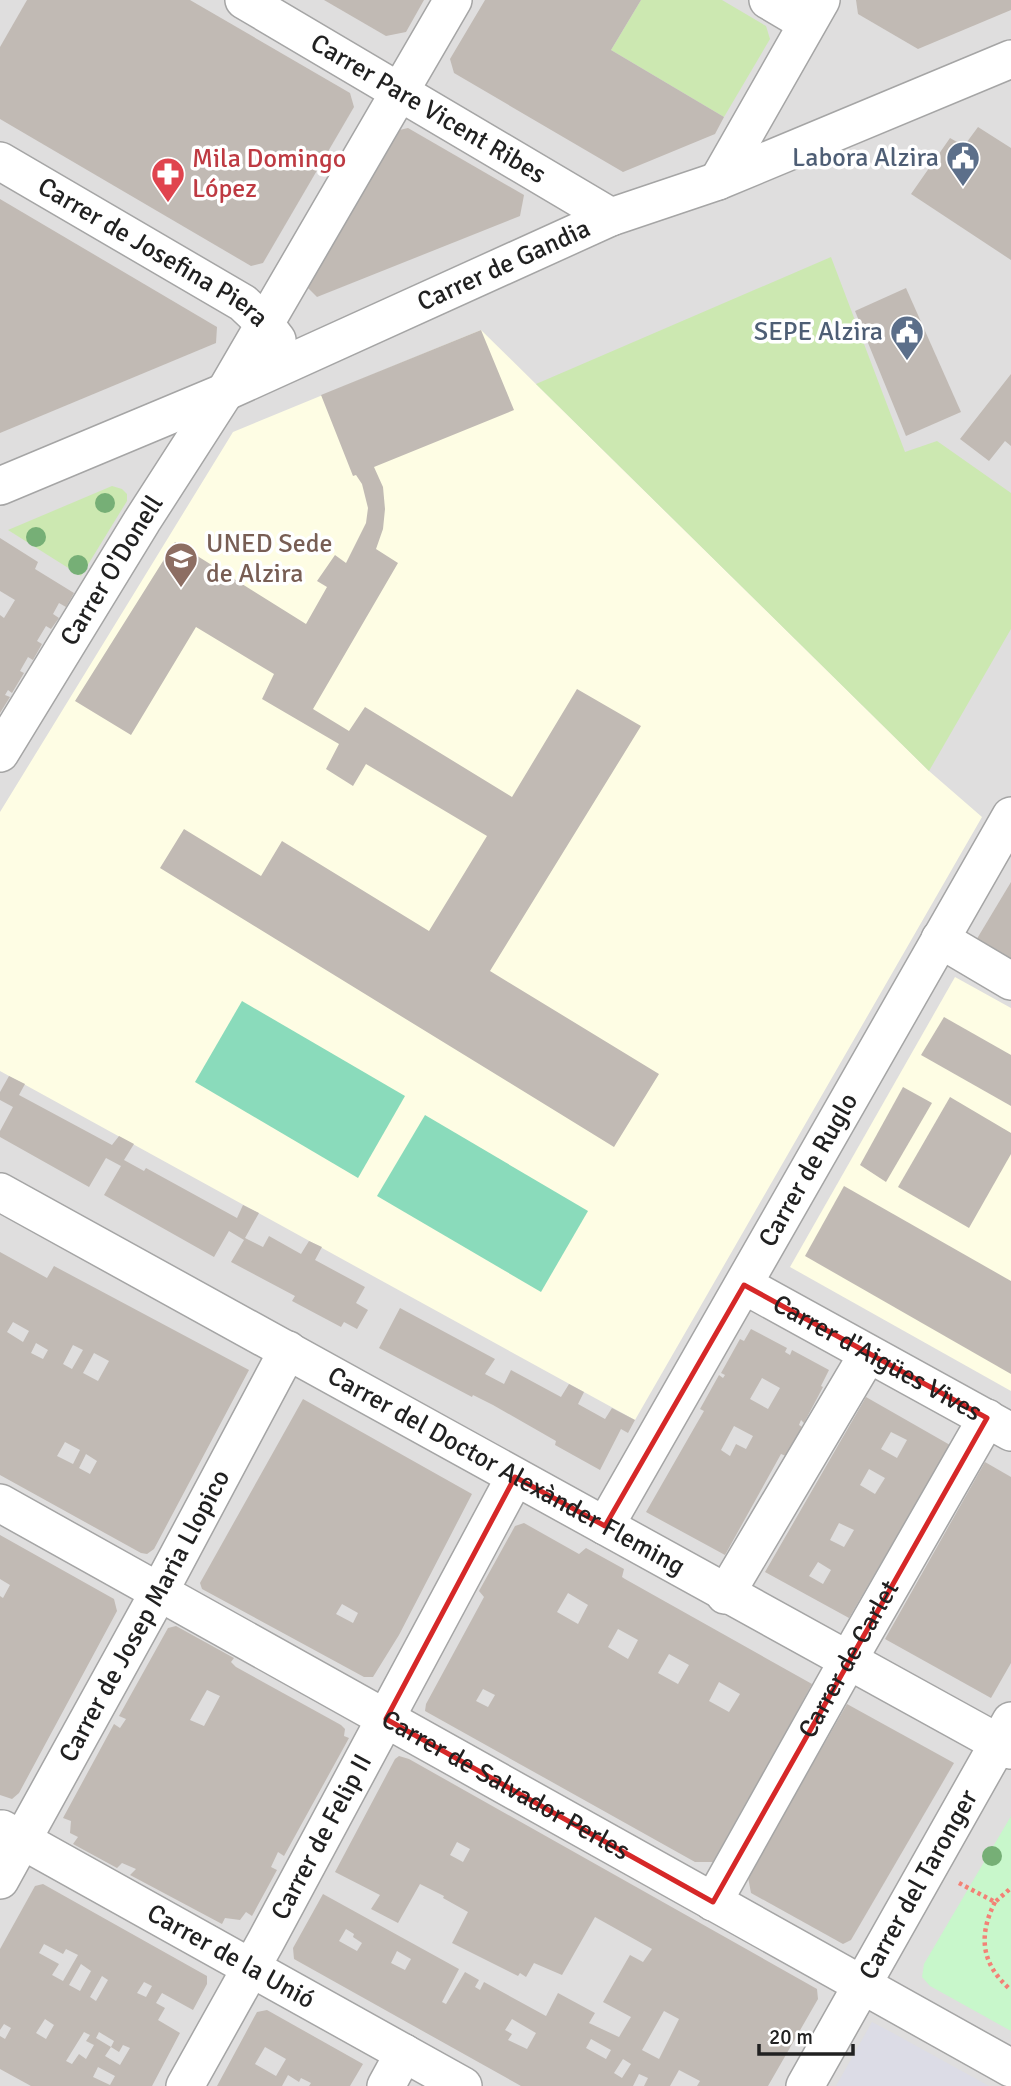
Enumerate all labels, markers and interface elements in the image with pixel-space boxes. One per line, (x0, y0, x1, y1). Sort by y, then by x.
street label: Carrer Pare Vicent Ribes (305, 27, 552, 191)
public building icon: Labora Alzira (944, 139, 982, 188)
place label: Labora Alzira (792, 142, 939, 174)
place label: Mila Domingo López (192, 143, 346, 205)
pharmacy icon: Mila Domingo López (149, 155, 187, 204)
street label: Carrer de Josefina Piera (32, 171, 275, 334)
street label: Carrer de Gandia (412, 213, 595, 319)
public building icon: SEPE Alzira (888, 313, 926, 362)
place label: SEPE Alzira (754, 316, 883, 348)
street label: Carrer O'Donell (54, 489, 170, 652)
place label: UNED Sede de Alzira (206, 528, 333, 590)
school or university icon: UNED Sede de Alzira (162, 540, 200, 589)
street label: Carrer de Ruglo (752, 1087, 865, 1253)
street label: Carrer d'Aigües Vives (767, 1288, 987, 1429)
street label: Carrer del Doctor Alexànder Fleming (322, 1360, 690, 1583)
street label: Carrer de Josep Maria Llopico (52, 1464, 237, 1768)
street label: Carrer de Carlet (792, 1575, 906, 1744)
street label: Carrer de Salvador Perles (376, 1703, 635, 1868)
street label: Carrer de Felip II (264, 1749, 379, 1925)
street label: Carrer del Taronger (852, 1784, 985, 1985)
street label: Carrer de la Unió (141, 1897, 320, 2016)
scale bar (759, 2012, 853, 2056)
text: 20 m (769, 2024, 813, 2050)

